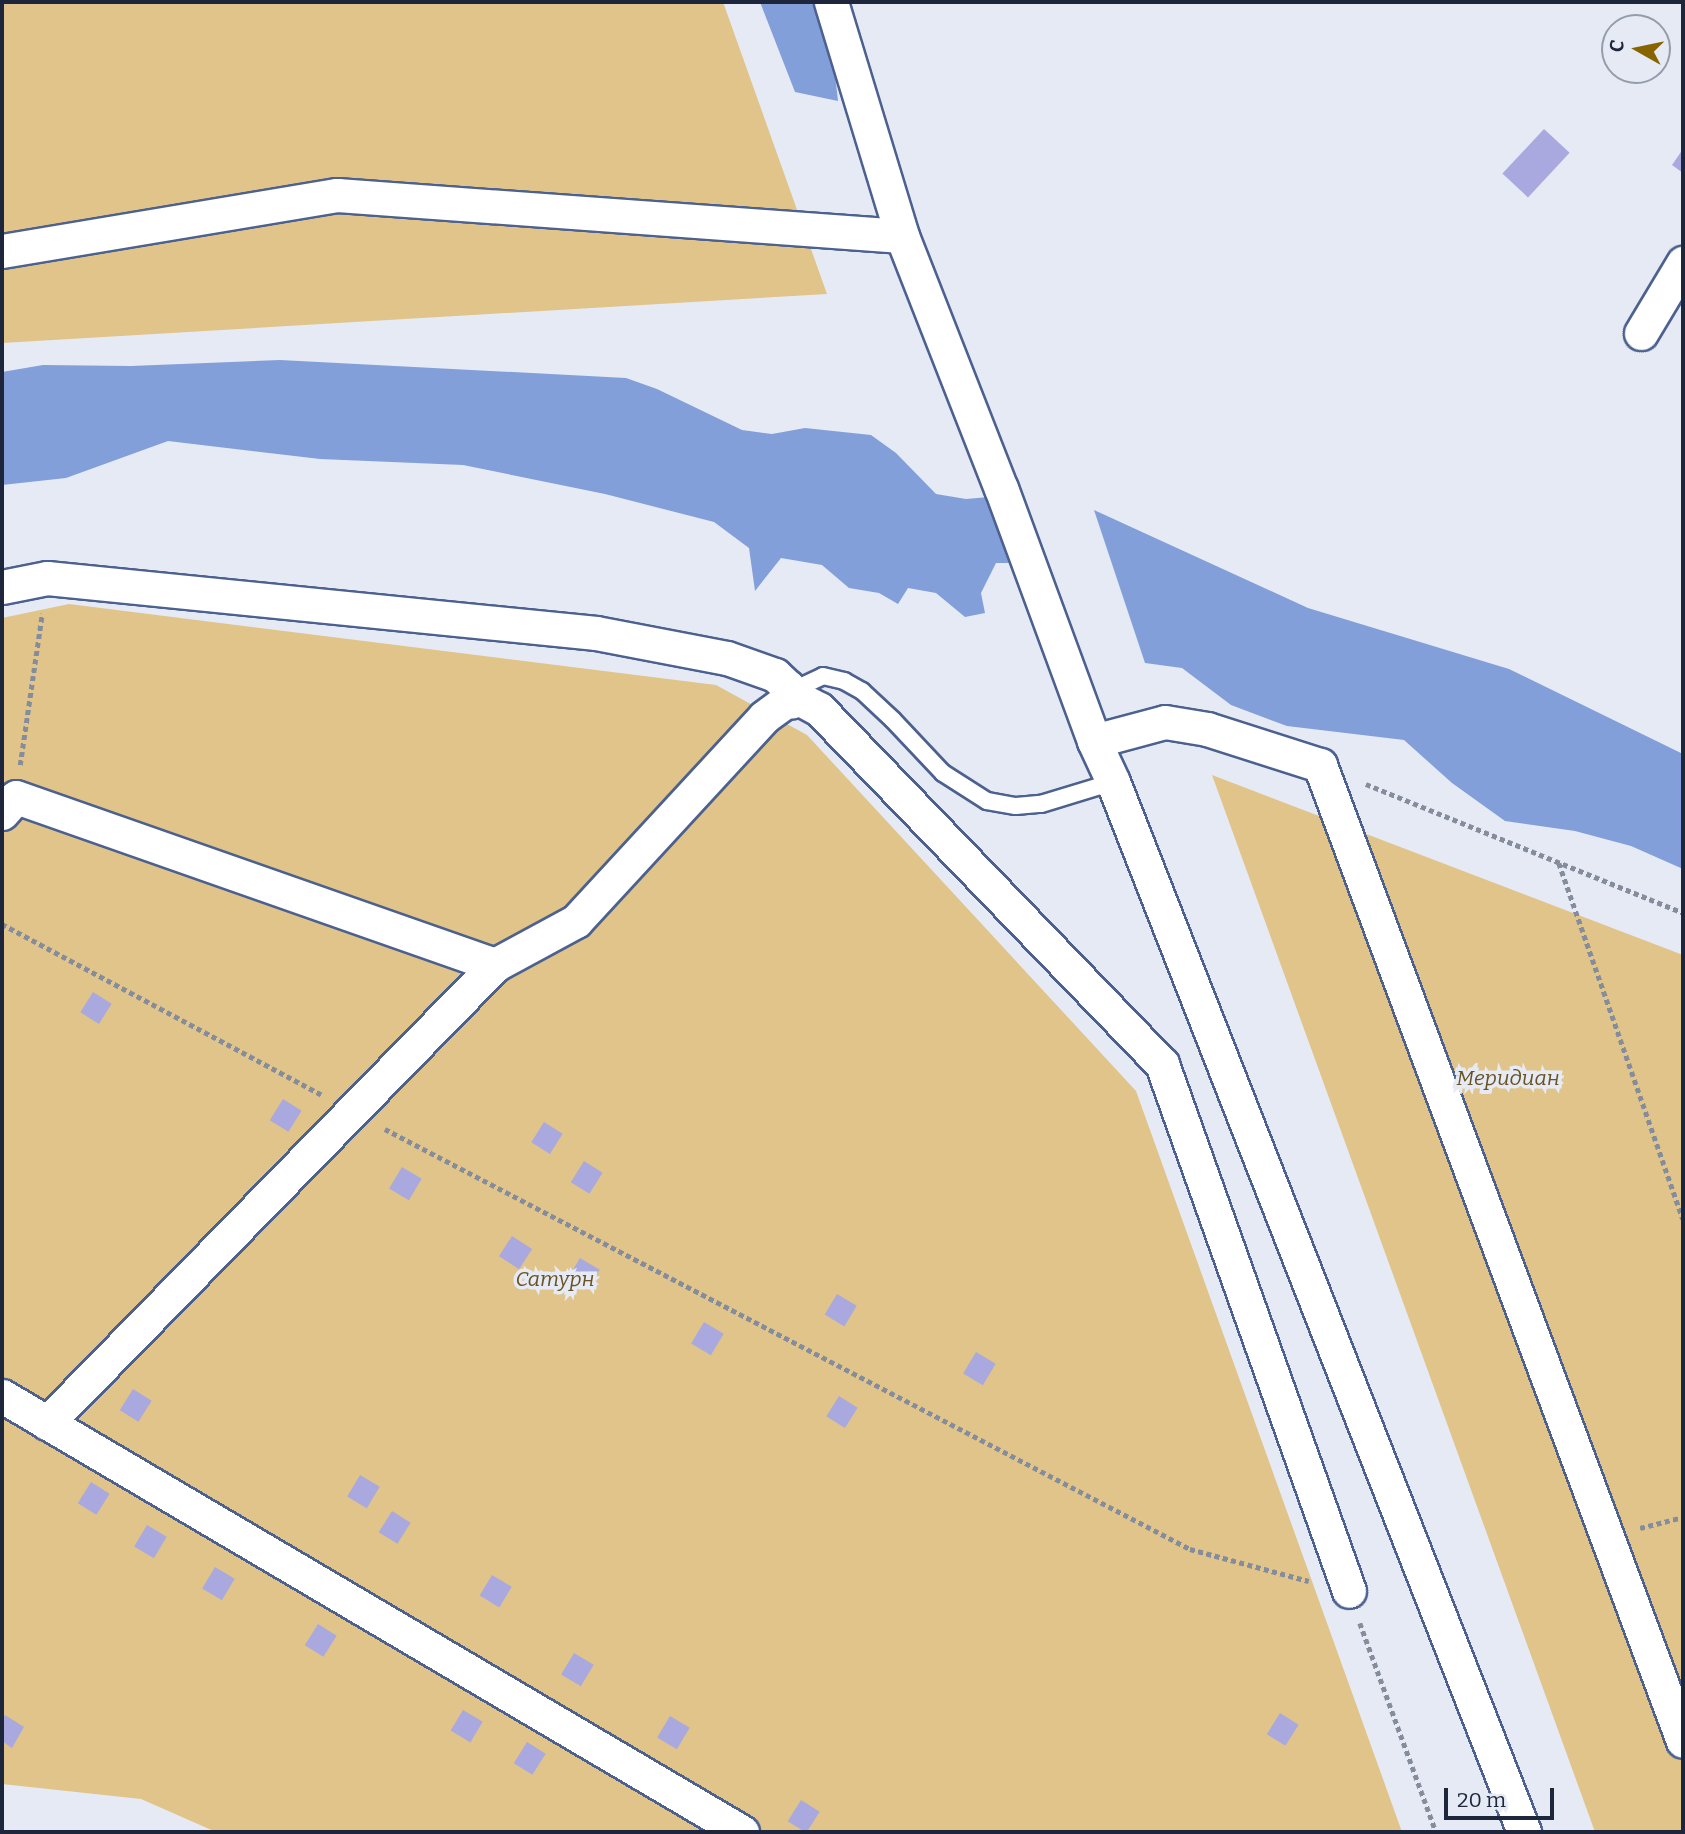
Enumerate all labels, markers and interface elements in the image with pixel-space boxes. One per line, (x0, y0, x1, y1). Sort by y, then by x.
north arrow (1601, 14, 1671, 84)
text: С (1604, 38, 1629, 54)
park label: Меридиан (1456, 1065, 1560, 1091)
park label: Сатурн (515, 1266, 595, 1292)
scale bar (1447, 1774, 1557, 1818)
text: 20 m (1457, 1787, 1506, 1813)

